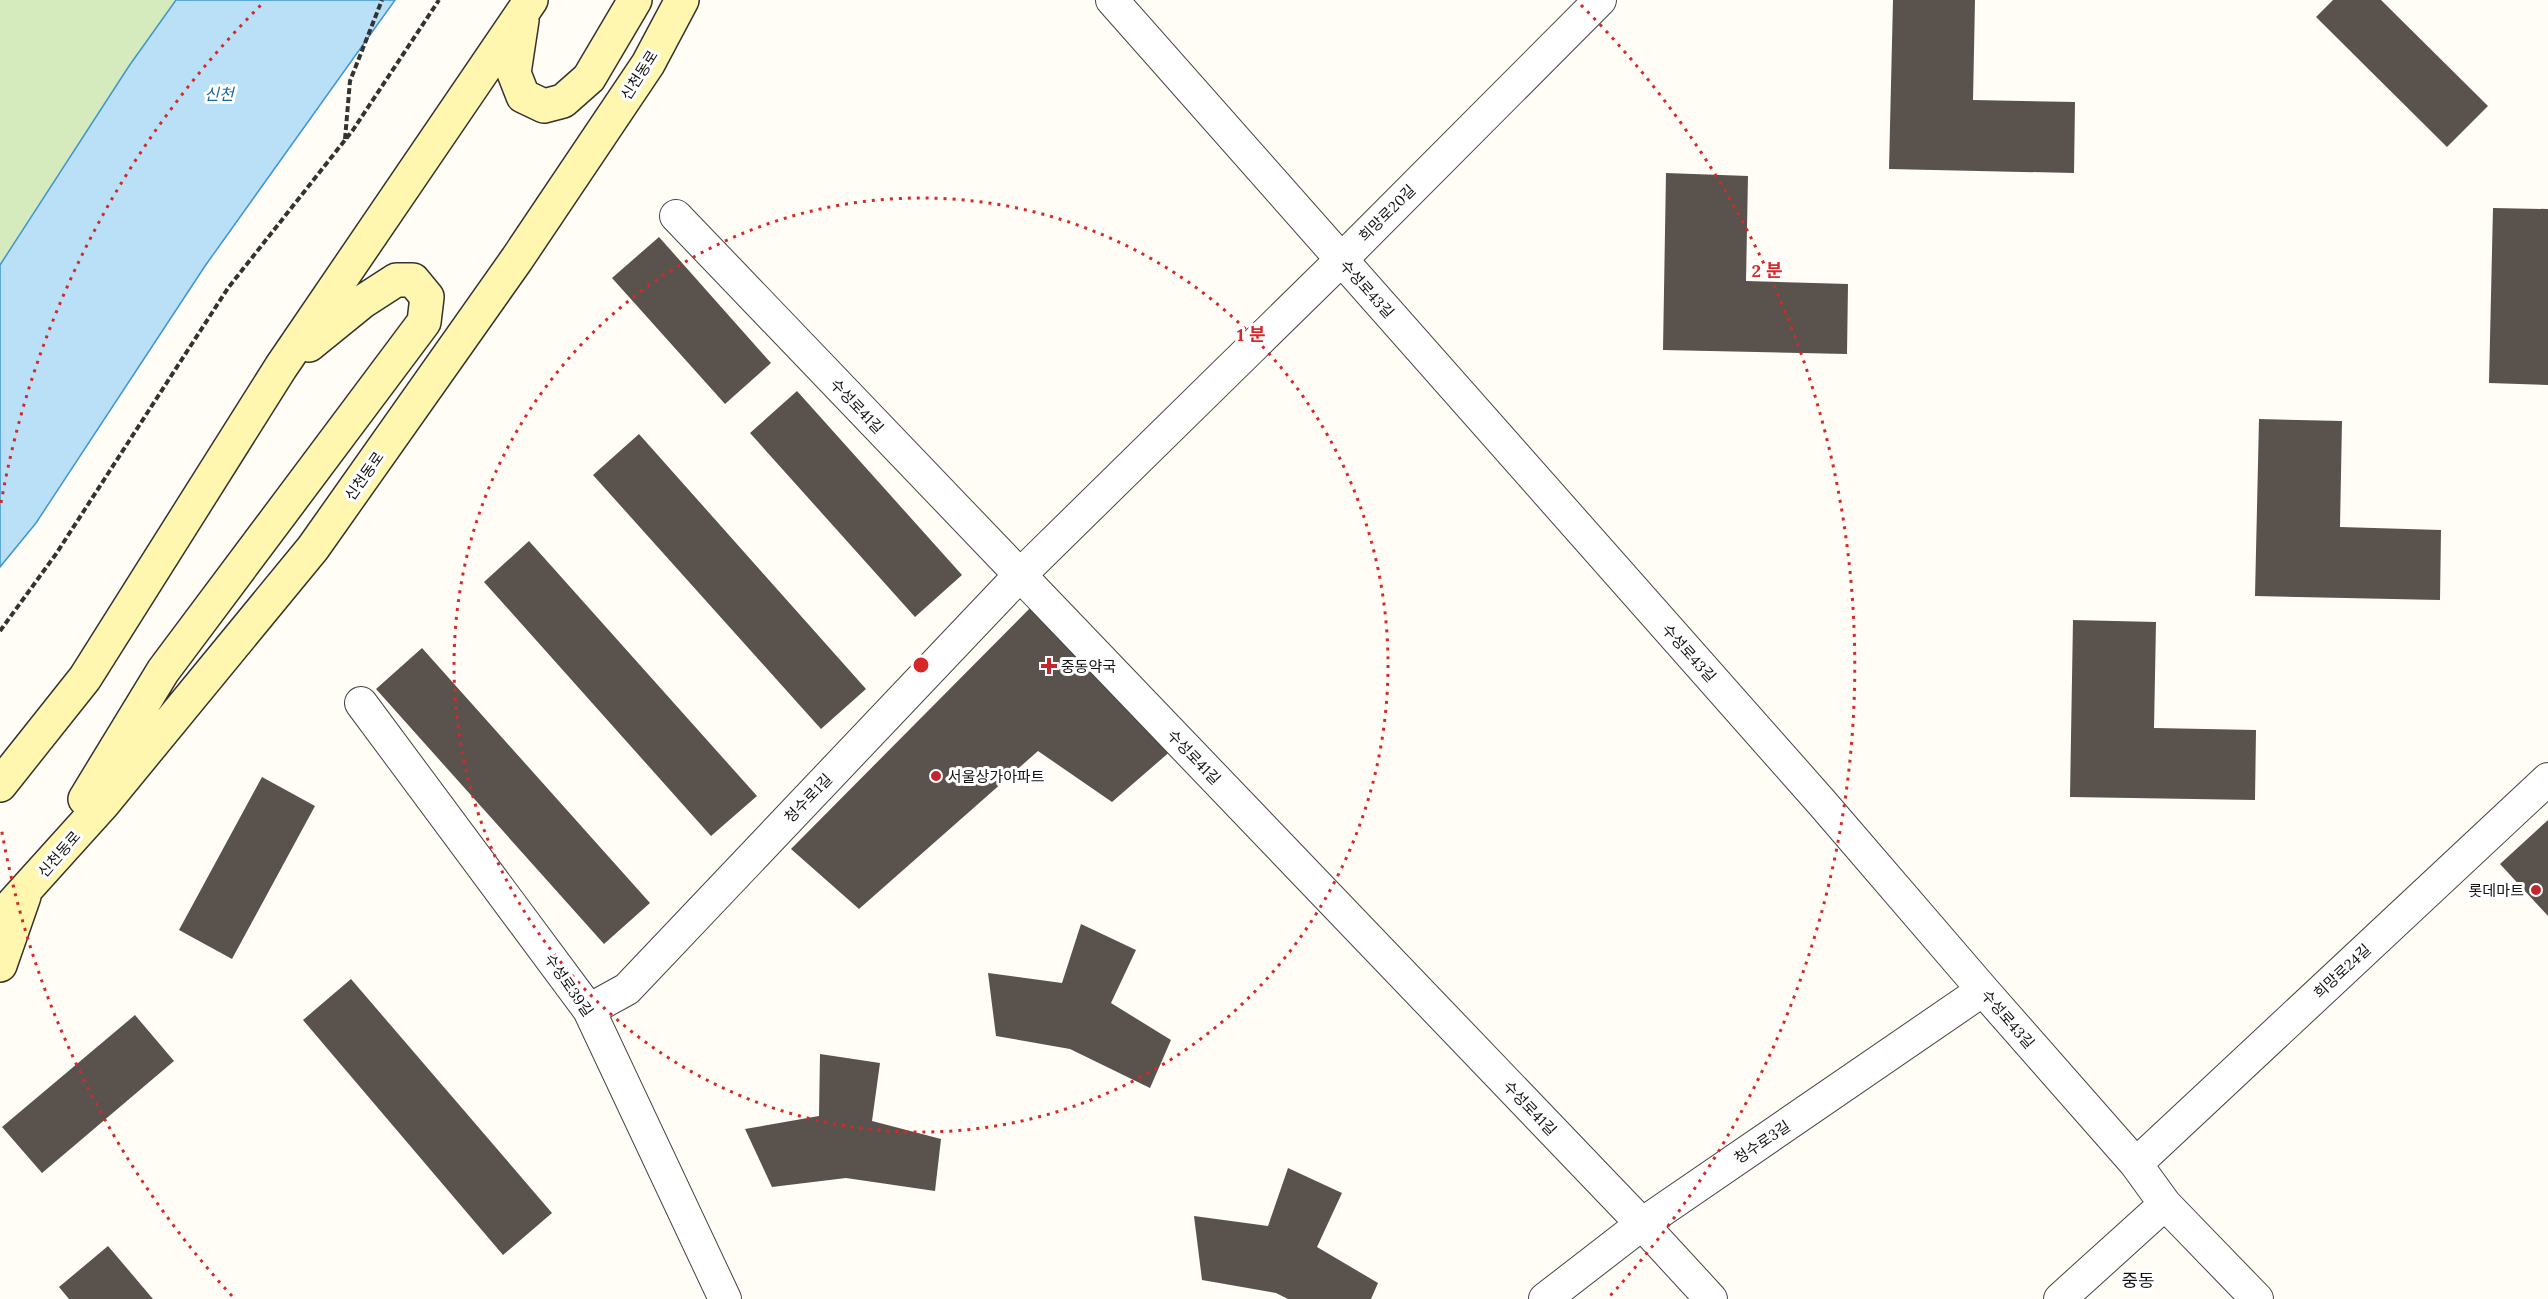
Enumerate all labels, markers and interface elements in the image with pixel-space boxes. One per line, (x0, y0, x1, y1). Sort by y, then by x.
street label: 신천동로 (616, 47, 662, 103)
water label: 신천 (204, 84, 236, 104)
street label: 희망로20길 (1355, 181, 1419, 245)
street label: 수성로43길 (1336, 256, 1398, 322)
text: 2 분 (1752, 259, 1783, 282)
text: 1 분 (1237, 323, 1266, 346)
street label: 수성로41길 (826, 375, 888, 437)
street label: 신천동로 (340, 448, 388, 504)
street label: 수성로43길 (1658, 620, 1720, 686)
centre of rings (911, 655, 931, 675)
place label: 중동약국 (1061, 657, 1116, 676)
marker: 중동약국 (1042, 659, 1056, 673)
street label: 수성로41길 (1163, 726, 1225, 788)
place label: 서울상가아파트 (948, 767, 1045, 786)
marker: 서울상가아파트 (929, 769, 943, 783)
street label: 청수로1길 (780, 770, 836, 826)
street label: 신천동로 (34, 827, 84, 881)
place label: 롯데마트 (2469, 881, 2524, 900)
marker: 롯데마트 (2529, 883, 2543, 897)
street label: 희망로24길 (2310, 940, 2374, 1002)
street label: 수성로39길 (541, 950, 597, 1020)
street label: 수성로43길 (1977, 986, 2039, 1052)
street label: 수성로41길 (1499, 1077, 1561, 1139)
street label: 청수로3길 (1730, 1116, 1794, 1168)
district label: 중동 (2121, 1269, 2155, 1292)

